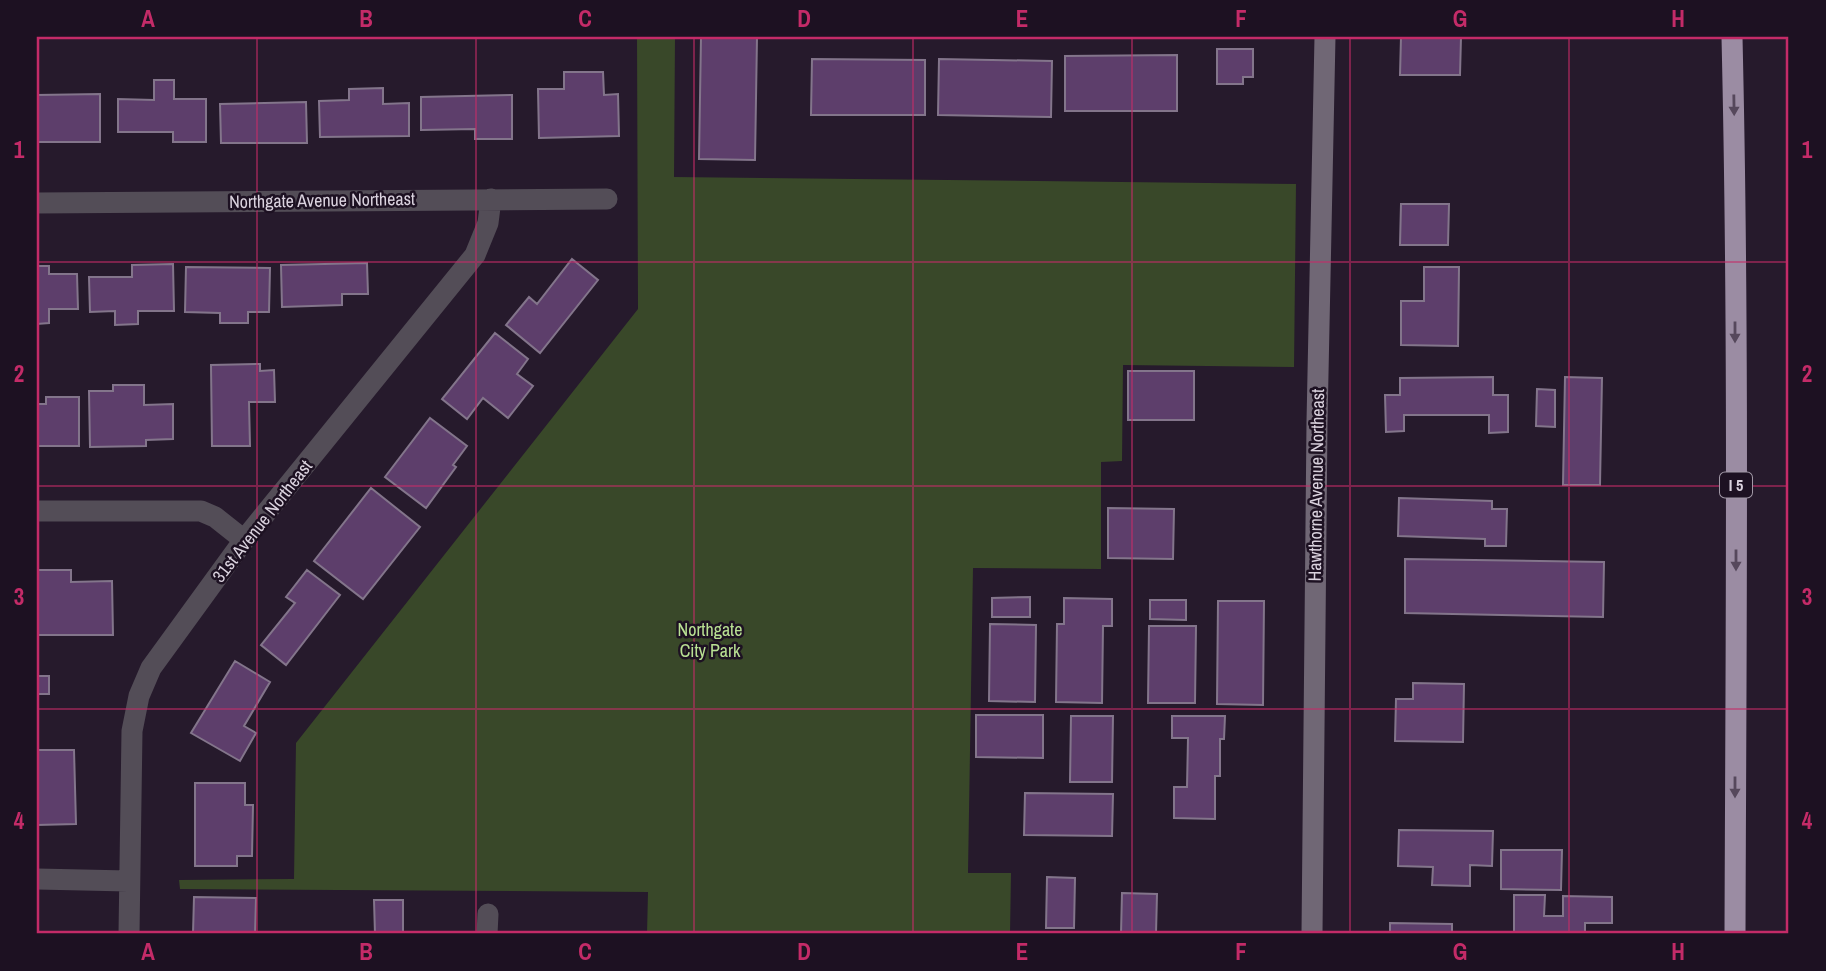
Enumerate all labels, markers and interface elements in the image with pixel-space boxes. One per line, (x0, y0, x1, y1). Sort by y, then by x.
text: A (141, 3, 155, 34)
text: B (359, 3, 373, 34)
text: C (578, 3, 592, 34)
text: D (797, 3, 811, 34)
text: E (1016, 3, 1028, 34)
text: F (1235, 3, 1247, 34)
text: G (1453, 3, 1467, 34)
text: H (1671, 3, 1685, 34)
one-way arrow (1728, 94, 1739, 116)
text: 1 (14, 134, 25, 165)
text: 1 (1802, 134, 1813, 165)
street label: Northgate Avenue Northeast (229, 186, 415, 214)
one-way arrow (1729, 322, 1741, 344)
text: 2 (14, 358, 24, 389)
text: 2 (1802, 358, 1812, 389)
street label: Hawthorne Avenue Northeast (1302, 389, 1330, 581)
street label: 31st Avenue Northeast (206, 455, 318, 587)
road number: I 5 (1720, 472, 1752, 498)
one-way arrow (1730, 549, 1742, 571)
text: 3 (14, 581, 24, 612)
text: 3 (1802, 581, 1812, 612)
park label: Northgate City Park (678, 617, 742, 663)
one-way arrow (1729, 777, 1741, 799)
text: 4 (14, 805, 25, 836)
text: 4 (1802, 805, 1813, 836)
text: A (141, 936, 155, 967)
text: B (359, 936, 373, 967)
text: C (578, 936, 592, 967)
text: D (797, 936, 811, 967)
text: E (1016, 936, 1028, 967)
text: F (1235, 936, 1247, 967)
text: G (1453, 936, 1467, 967)
text: H (1671, 936, 1685, 967)

